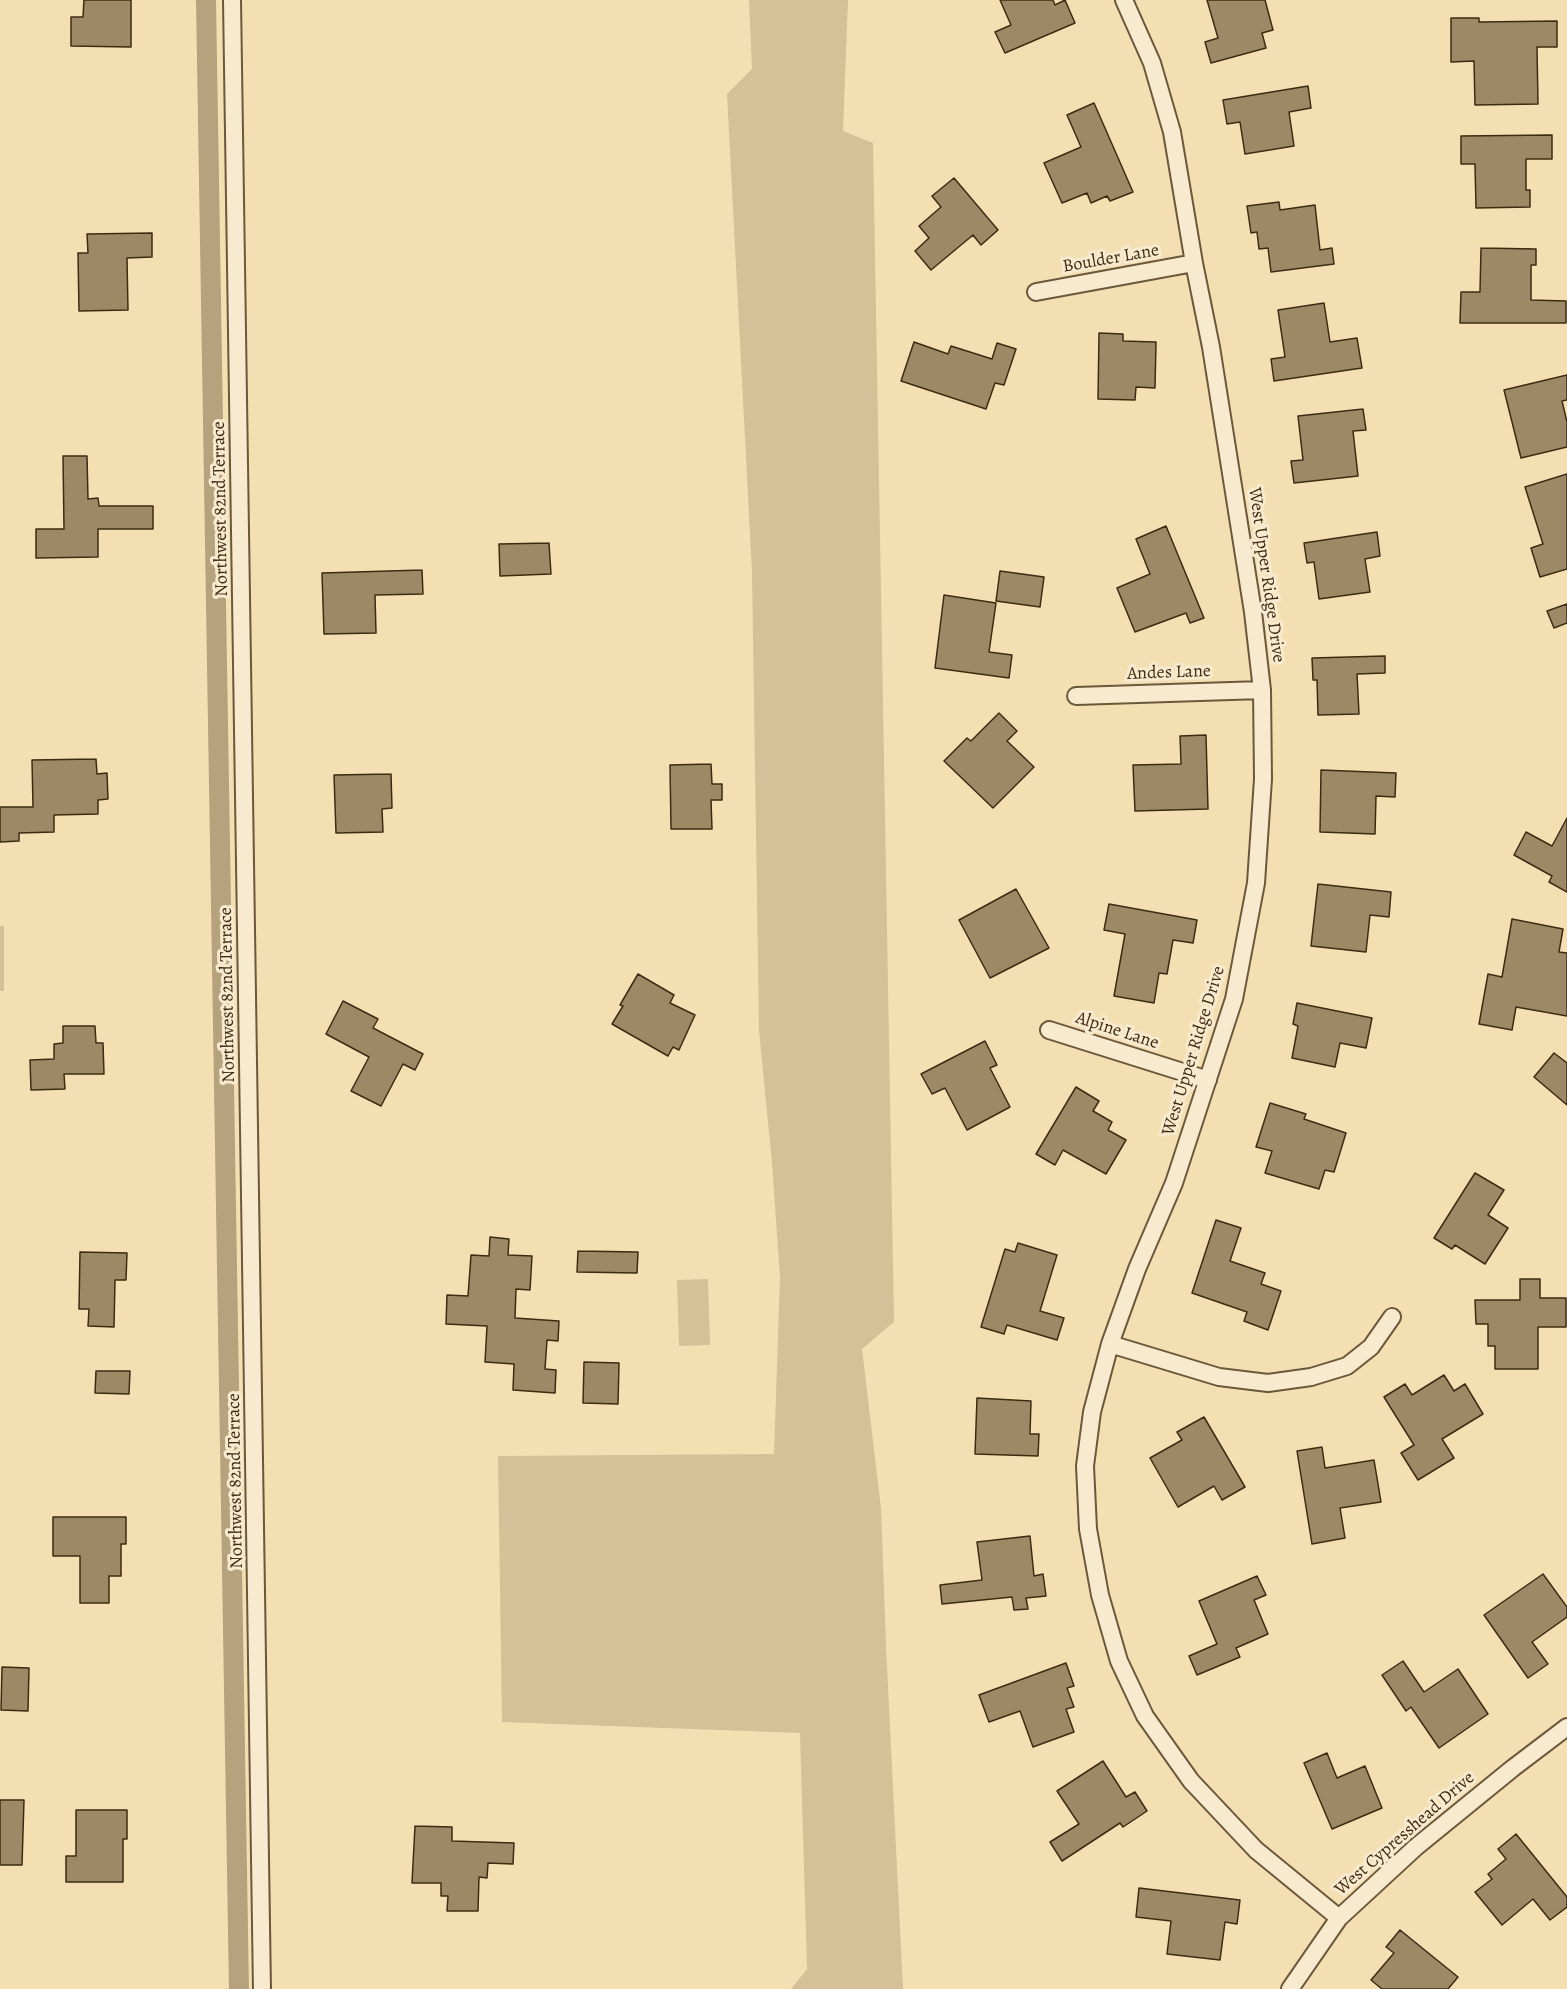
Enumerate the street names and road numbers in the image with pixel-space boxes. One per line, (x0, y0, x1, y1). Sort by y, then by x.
street label: Boulder Lane (1061, 240, 1161, 278)
street label: Northwest 82nd Terrace (209, 421, 233, 597)
street label: West Upper Ridge Drive (1243, 486, 1289, 664)
street label: Andes Lane (1127, 661, 1211, 685)
street label: Northwest 82nd Terrace (216, 907, 240, 1083)
street label: West Upper Ridge Drive (1158, 964, 1230, 1138)
street label: Alpine Lane (1073, 1007, 1161, 1055)
street label: Northwest 82nd Terrace (224, 1393, 248, 1569)
street label: West Cypresshead Drive (1331, 1768, 1479, 1900)

